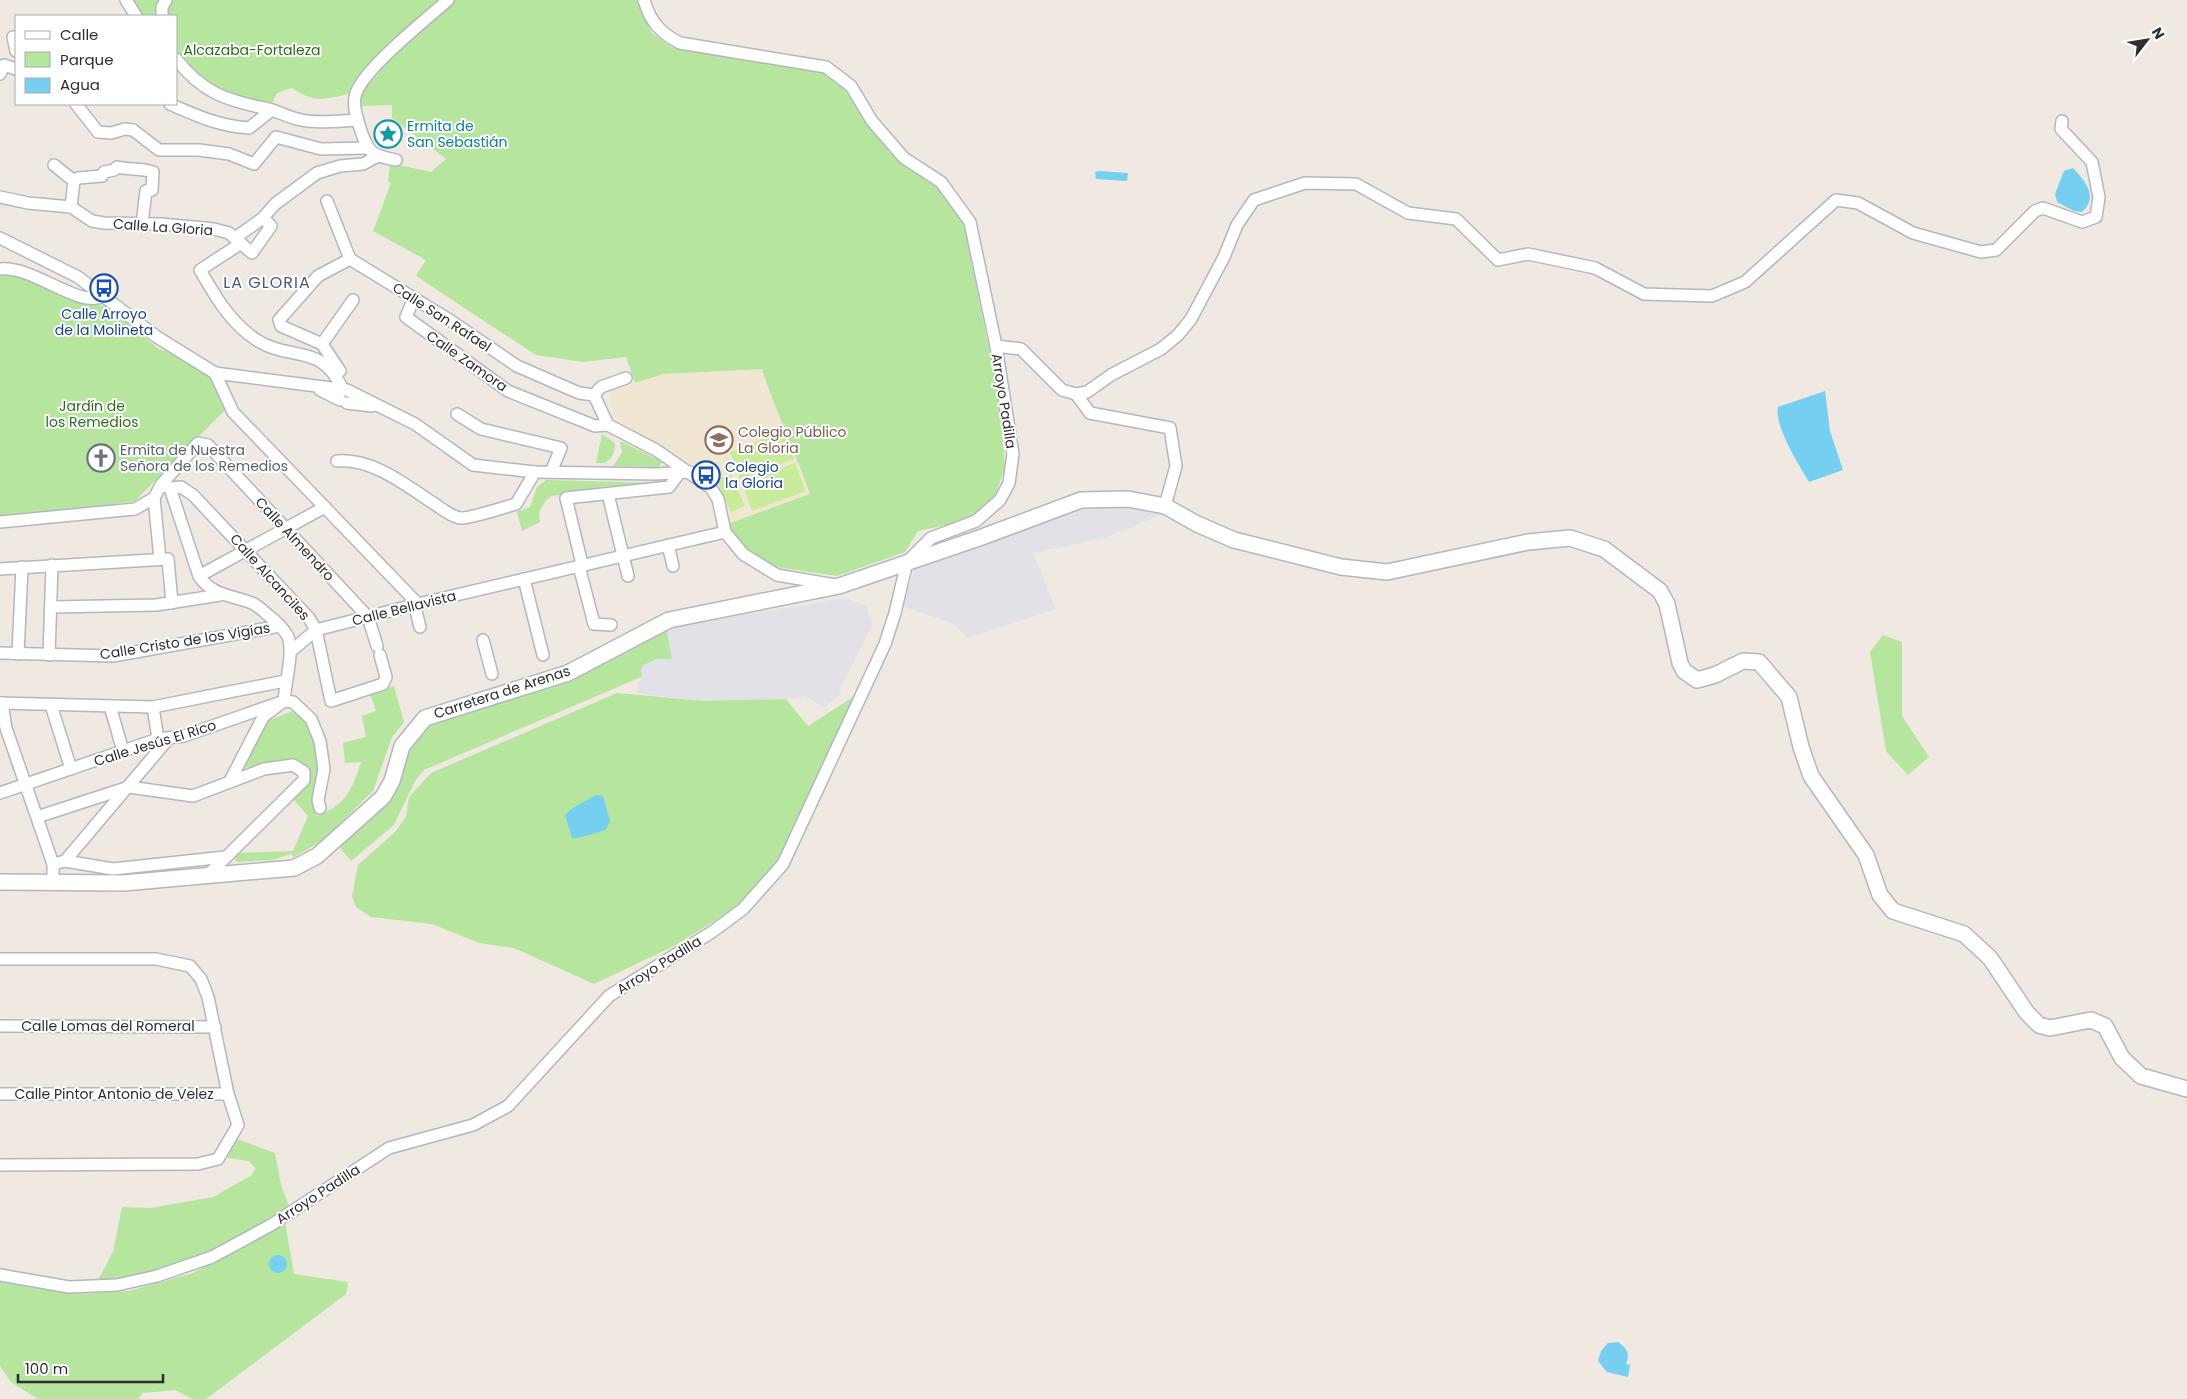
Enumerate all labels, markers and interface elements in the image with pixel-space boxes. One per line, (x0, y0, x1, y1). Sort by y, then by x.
legend (15, 15, 178, 105)
north arrow (2122, 15, 2172, 65)
text: Calle (60, 24, 98, 45)
text: N (2147, 24, 2169, 43)
park label: Alcazaba-Fortaleza (183, 40, 321, 60)
text: Parque (60, 49, 113, 70)
text: Agua (60, 74, 100, 95)
place label: Ermita de San Sebastián (407, 116, 507, 152)
place icon: Ermita de San Sebastián (373, 119, 403, 149)
street label: Calle La Gloria (112, 214, 214, 240)
district label: LA GLORIA (223, 271, 311, 294)
bus stop icon: Calle Arroyo de la Molineta (89, 273, 119, 303)
street label: Calle San Rafael (389, 278, 495, 356)
place label: Calle Arroyo de la Molineta (55, 304, 153, 340)
street label: Calle Zamora (422, 326, 512, 396)
street label: Arroyo Padilla (987, 352, 1021, 450)
park label: Jardín de los Remedios (46, 396, 138, 432)
place label: Colegio Público La Gloria (738, 422, 846, 458)
school or university icon: Colegio Público La Gloria (704, 425, 734, 455)
place label: Ermita de Nuestra Señora de los Remedios (120, 440, 288, 476)
church icon: Ermita de Nuestra Señora de los Remedios (86, 443, 116, 473)
place label: Colegio la Gloria (725, 457, 783, 493)
bus stop icon: Colegio la Gloria (691, 460, 721, 490)
street label: Calle Almendro (251, 493, 339, 585)
street label: Calle Alcanciles (226, 529, 314, 625)
street label: Calle Bellavista (350, 585, 458, 631)
street label: Calle Cristo de los Vigías (98, 618, 272, 664)
street label: Carretera de Arenas (431, 660, 573, 724)
street label: Calle Jesús El Rico (91, 715, 219, 771)
street label: Arroyo Padilla (613, 931, 705, 999)
street label: Calle Lomas del Romeral (21, 1016, 195, 1036)
street label: Calle Pintor Antonio de Velez (14, 1084, 214, 1104)
street label: Arroyo Padilla (272, 1159, 364, 1229)
scale bar (18, 1352, 162, 1384)
text: 100 m (25, 1358, 68, 1379)

